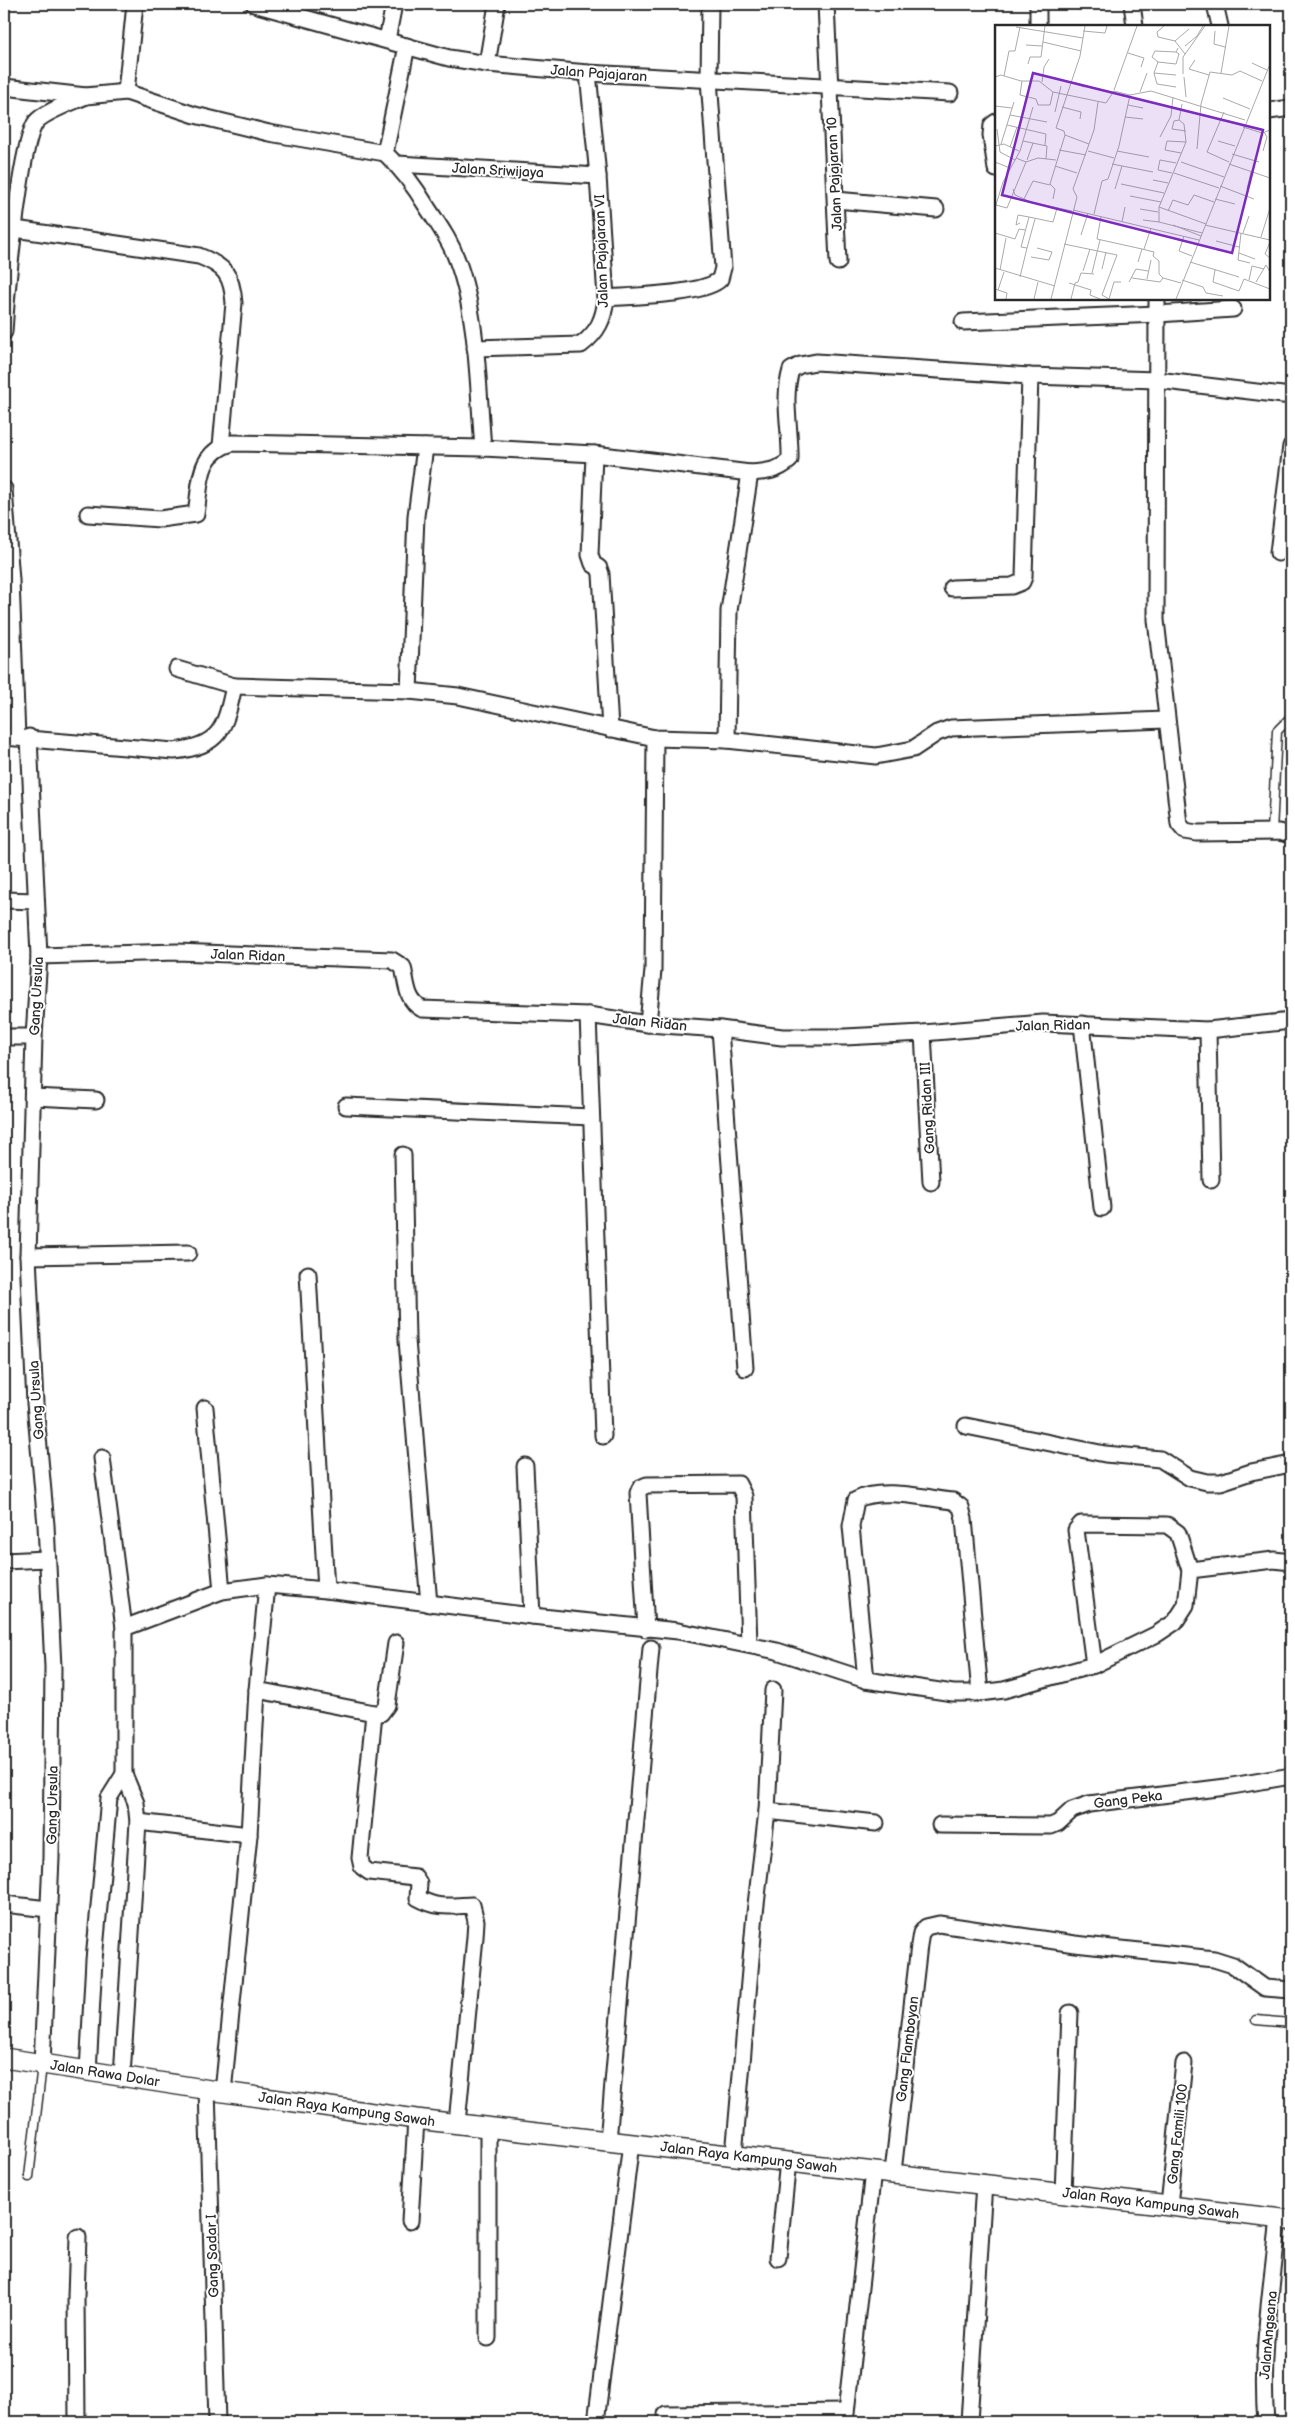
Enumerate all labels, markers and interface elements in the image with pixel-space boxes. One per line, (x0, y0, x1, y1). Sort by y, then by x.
inset map (995, 25, 1270, 300)
street label: Jalan Pajajaran (550, 62, 648, 85)
street label: Jalan Pajajaran 10 (823, 116, 846, 231)
street label: Jalan Sriwijaya (452, 160, 544, 181)
street label: Jalan Pajajaran VI (591, 194, 612, 308)
street label: Jalan Ridan (210, 946, 286, 965)
street label: Gang Ursula (26, 956, 47, 1036)
street label: Jalan Ridan (612, 1010, 688, 1035)
street label: Jalan Ridan (1016, 1016, 1091, 1035)
street label: Gang Ridan III (917, 1062, 938, 1154)
street label: Gang Ursula (25, 1360, 48, 1440)
street label: Gang Ursula (43, 1765, 62, 1845)
street label: Gang Peka (1093, 1787, 1164, 1812)
street label: Gang Flamboyan (893, 1995, 922, 2103)
street label: Jalan Rawa Dolar (49, 2056, 162, 2091)
street label: Gang Famili 100 (1164, 2083, 1191, 2185)
street label: Jalan Raya Kampung Sawah (258, 2089, 437, 2130)
street label: Jalan Raya Kampung Sawah (660, 2138, 839, 2177)
street label: Jalan Raya Kampung Sawah (1062, 2184, 1241, 2223)
street label: Gang Sadar I (203, 2214, 222, 2298)
street label: JalanAngsana (1256, 2290, 1281, 2380)

